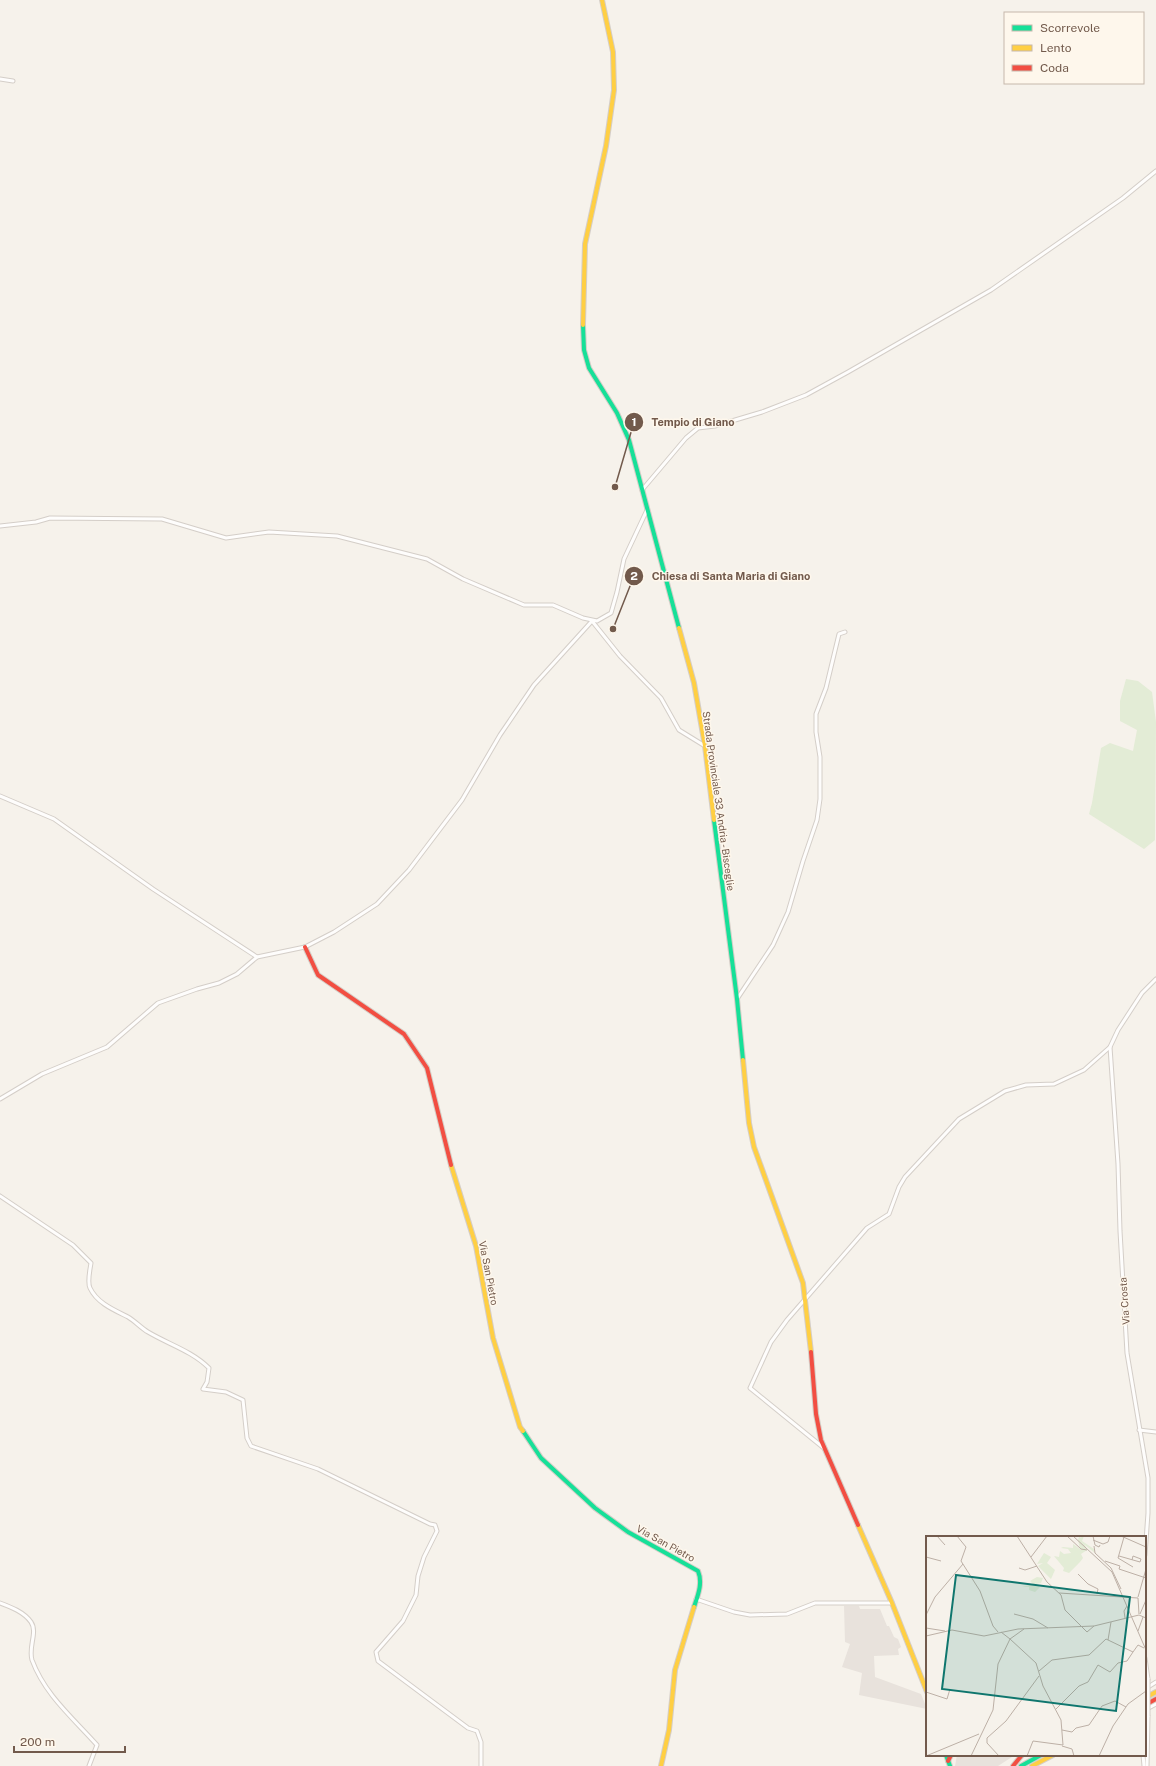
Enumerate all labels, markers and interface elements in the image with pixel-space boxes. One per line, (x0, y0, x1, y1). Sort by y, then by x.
legend (1004, 12, 1144, 84)
text: Scorrevole (1040, 21, 1100, 35)
text: Lento (1040, 41, 1072, 55)
text: Coda (1040, 61, 1069, 75)
callout: Tempio di Giano (624, 410, 743, 433)
text: 1 (631, 415, 637, 429)
text: Tempio di Giano (652, 416, 734, 428)
callout: Chiesa di Santa Maria di Giano (624, 564, 818, 587)
text: 2 (630, 569, 638, 583)
text: Chiesa di Santa Maria di Giano (652, 570, 810, 582)
street label: Strada Provinciale 33 Andria - Bisceglie (700, 710, 738, 892)
street label: Via San Pietro (477, 1240, 501, 1306)
street label: Via Crosta (1116, 1277, 1132, 1325)
street label: Via San Pietro (635, 1522, 698, 1564)
inset map (926, 1536, 1146, 1756)
scale bar (14, 1728, 125, 1754)
text: 200 m (20, 1735, 55, 1749)

